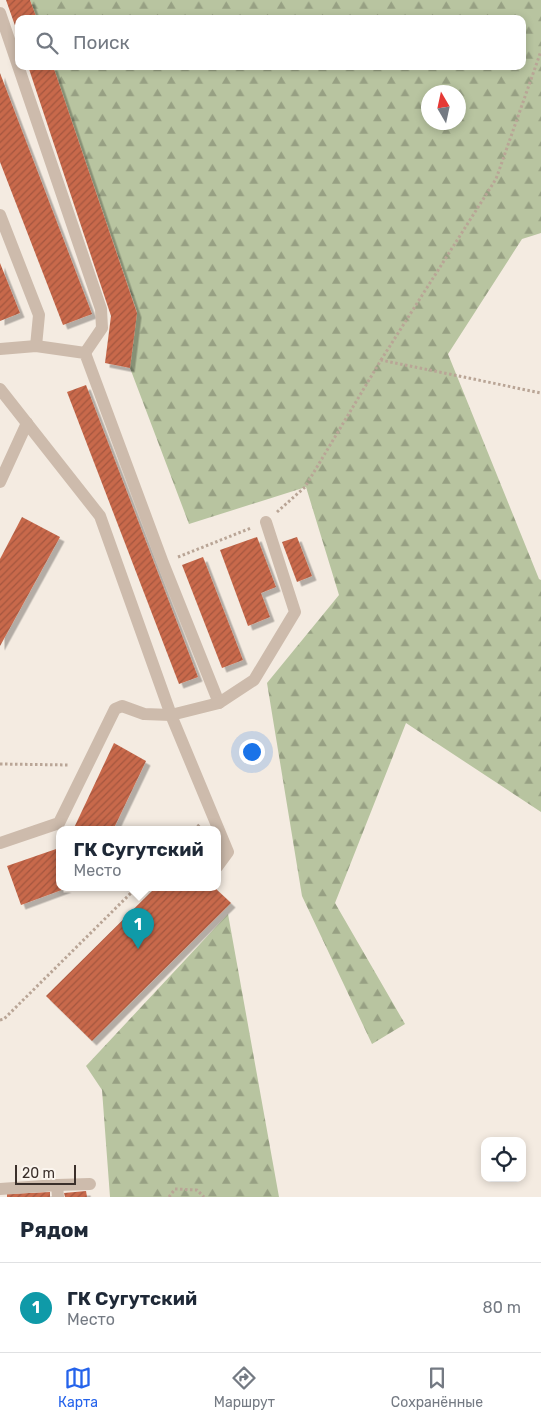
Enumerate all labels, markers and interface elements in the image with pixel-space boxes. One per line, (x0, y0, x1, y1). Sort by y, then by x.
search box (15, 15, 526, 70)
icon: search (33, 29, 61, 57)
text: Поиск (73, 31, 130, 54)
north arrow (421, 85, 466, 130)
your location (239, 739, 265, 765)
popup (56, 826, 221, 891)
text: ГК Сугутский (73, 838, 204, 861)
text: Место (73, 861, 121, 880)
pin: 1 (122, 908, 154, 949)
map controls (481, 1137, 526, 1182)
button: locate (481, 1137, 526, 1182)
scale bar (15, 1162, 76, 1185)
text: 20 m (22, 1165, 55, 1182)
text: Рядом (20, 1217, 89, 1242)
text: ГК Сугутский (67, 1287, 197, 1310)
text: 1 (32, 1298, 40, 1317)
text: 80 m (483, 1298, 521, 1317)
text: Место (67, 1310, 115, 1329)
tab: Карта (58, 1364, 98, 1411)
tab: Маршрут (214, 1364, 275, 1411)
tab: Сохранённые (391, 1364, 483, 1411)

